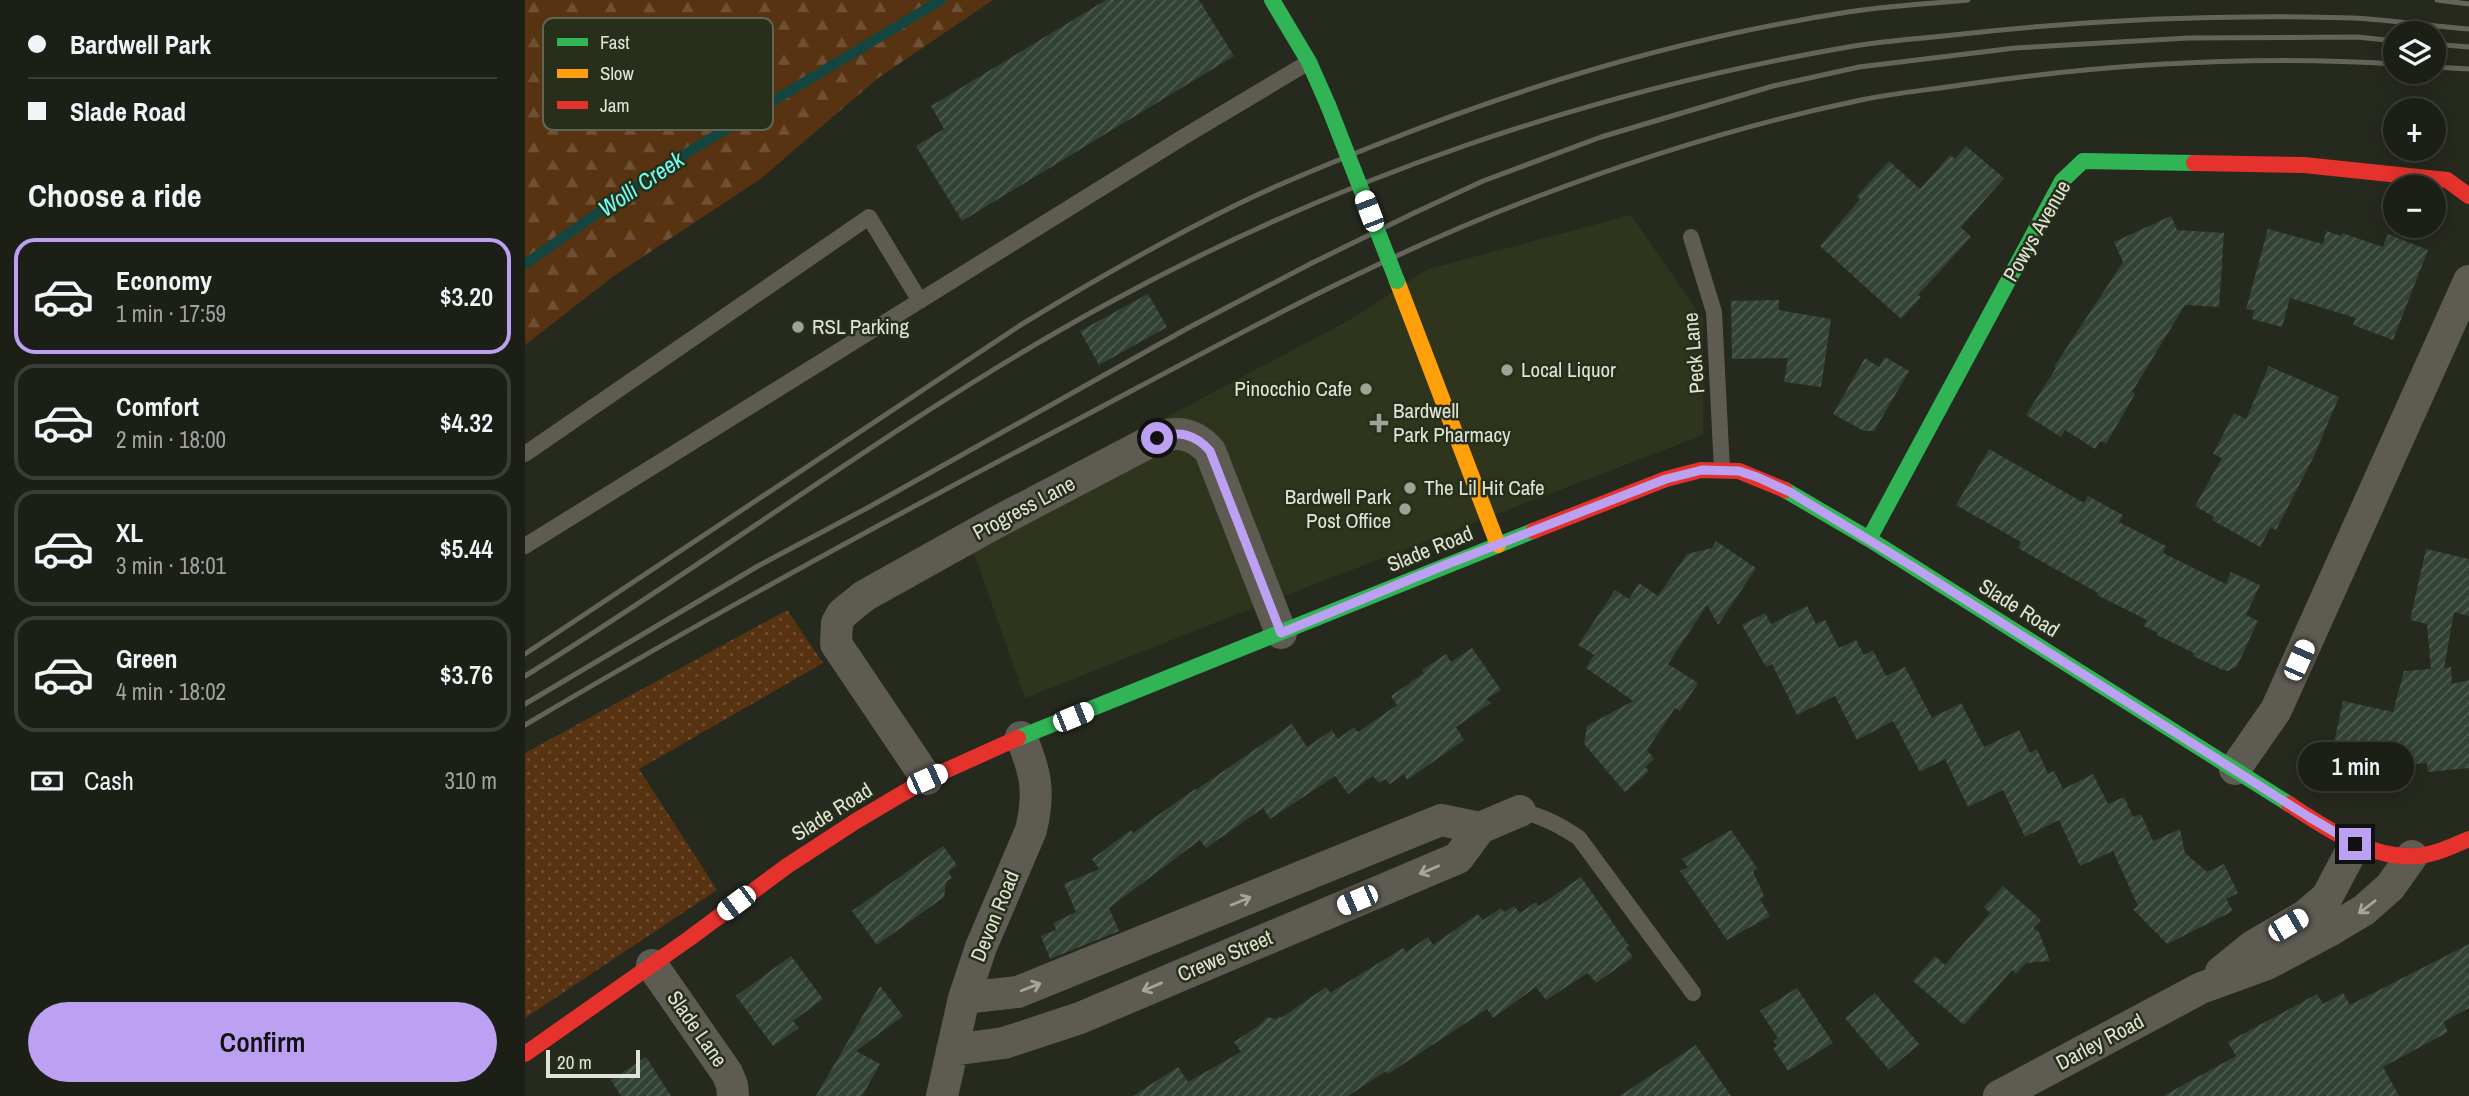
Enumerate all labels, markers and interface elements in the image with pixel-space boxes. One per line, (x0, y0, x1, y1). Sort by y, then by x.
legend (543, 18, 773, 130)
map controls (2383, 21, 2446, 238)
button: layers (2383, 21, 2446, 84)
text: Bardwell Park (70, 27, 211, 62)
text: Fast (600, 29, 630, 55)
text: Slow (600, 60, 635, 86)
text: Jam (600, 92, 629, 118)
text: Slade Road (70, 94, 186, 129)
button: + (2383, 98, 2446, 161)
water label: Wolli Creek (592, 143, 691, 224)
text: Choose a ride (28, 174, 202, 217)
street label: Powys Avenue (1996, 175, 2077, 287)
button: − (2383, 175, 2446, 238)
car (1352, 188, 1387, 234)
text: Economy (116, 263, 212, 298)
icon: car (32, 265, 95, 328)
text: $3.20 (440, 279, 493, 314)
text: 1 min · 17:59 (116, 298, 226, 329)
street label: Peck Lane (1676, 311, 1711, 395)
place label: RSL Parking (812, 312, 909, 341)
marker: RSL Parking (790, 319, 806, 335)
place label: Local Liquor (1521, 355, 1616, 384)
marker: Local Liquor (1499, 362, 1515, 378)
place label: Pinocchio Cafe (1234, 374, 1352, 403)
marker: Pinocchio Cafe (1358, 381, 1374, 397)
text: Comfort (116, 389, 199, 424)
icon: car (32, 391, 95, 454)
place label: Bardwell Park Pharmacy (1393, 396, 1511, 449)
text: $4.32 (440, 405, 493, 440)
marker: Bardwell Park Pharmacy (1371, 415, 1387, 431)
route start (1141, 422, 1173, 454)
text: 2 min · 18:00 (116, 424, 226, 455)
street label: Progress Lane (968, 468, 1080, 547)
place label: The Lil Hit Cafe (1424, 473, 1545, 502)
marker: The Lil Hit Cafe (1402, 480, 1418, 496)
place label: Bardwell Park Post Office (1285, 482, 1391, 535)
marker: Bardwell Park Post Office (1397, 501, 1413, 517)
text: XL (116, 515, 143, 550)
icon: car (32, 517, 95, 580)
street label: Slade Road (1383, 518, 1477, 579)
text: $5.44 (440, 531, 493, 566)
text: 3 min · 18:01 (116, 550, 226, 581)
street label: Slade Road (1973, 571, 2065, 644)
car (2281, 637, 2318, 683)
text: Green (116, 641, 178, 676)
icon: car (32, 643, 95, 706)
text: $3.76 (440, 657, 493, 692)
text: 4 min · 18:02 (116, 676, 226, 707)
car (1050, 699, 1097, 735)
callout: 1 min (2297, 742, 2413, 792)
text: 1 min (2332, 751, 2380, 782)
car (904, 761, 951, 797)
icon: cash (28, 762, 66, 800)
text: Cash (84, 763, 134, 798)
text: 310 m (445, 765, 497, 796)
street label: Slade Road (786, 775, 878, 848)
route end (2339, 828, 2371, 860)
one-way arrow (1419, 864, 1441, 877)
street label: Devon Road (963, 866, 1026, 966)
car (713, 882, 760, 924)
car (1334, 882, 1381, 918)
one-way arrow (1230, 894, 1252, 907)
one-way arrow (2358, 899, 2376, 914)
car (2265, 905, 2312, 945)
street label: Crewe Street (1173, 922, 1277, 989)
one-way arrow (1019, 979, 1041, 992)
one-way arrow (1142, 981, 1163, 994)
street label: Slade Lane (661, 985, 734, 1073)
button: Confirm (28, 1002, 497, 1082)
street label: Darley Road (2051, 1006, 2149, 1077)
scale bar (546, 1047, 641, 1079)
text: 20 m (557, 1049, 592, 1075)

